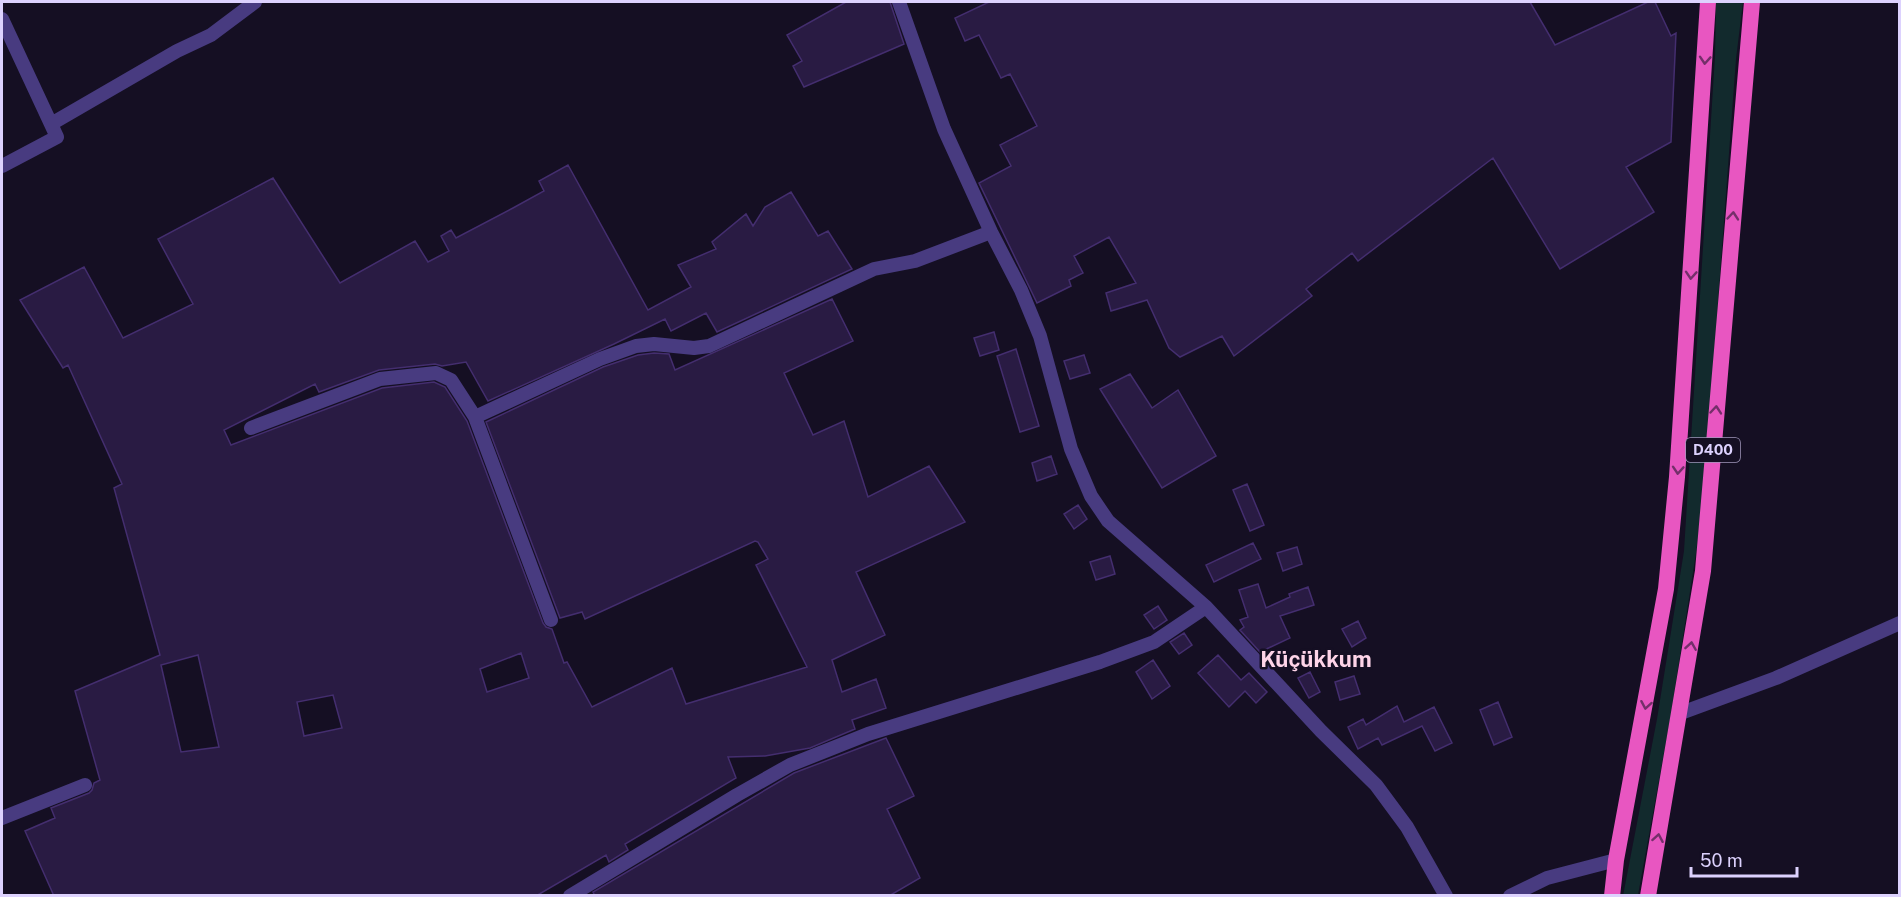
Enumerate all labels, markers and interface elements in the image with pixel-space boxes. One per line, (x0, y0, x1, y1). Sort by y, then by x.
one-way arrow (1699, 55, 1712, 64)
one-way arrow (1726, 211, 1739, 221)
one-way arrow (1685, 271, 1698, 280)
one-way arrow (1710, 406, 1723, 415)
road number: D400 (1686, 438, 1740, 462)
one-way arrow (1671, 466, 1684, 475)
one-way arrow (1685, 641, 1697, 650)
district label: Küçükkum (1260, 646, 1372, 672)
one-way arrow (1640, 699, 1653, 709)
one-way arrow (1651, 833, 1663, 842)
scale bar (1691, 840, 1798, 878)
text: 50 m (1700, 850, 1743, 871)

